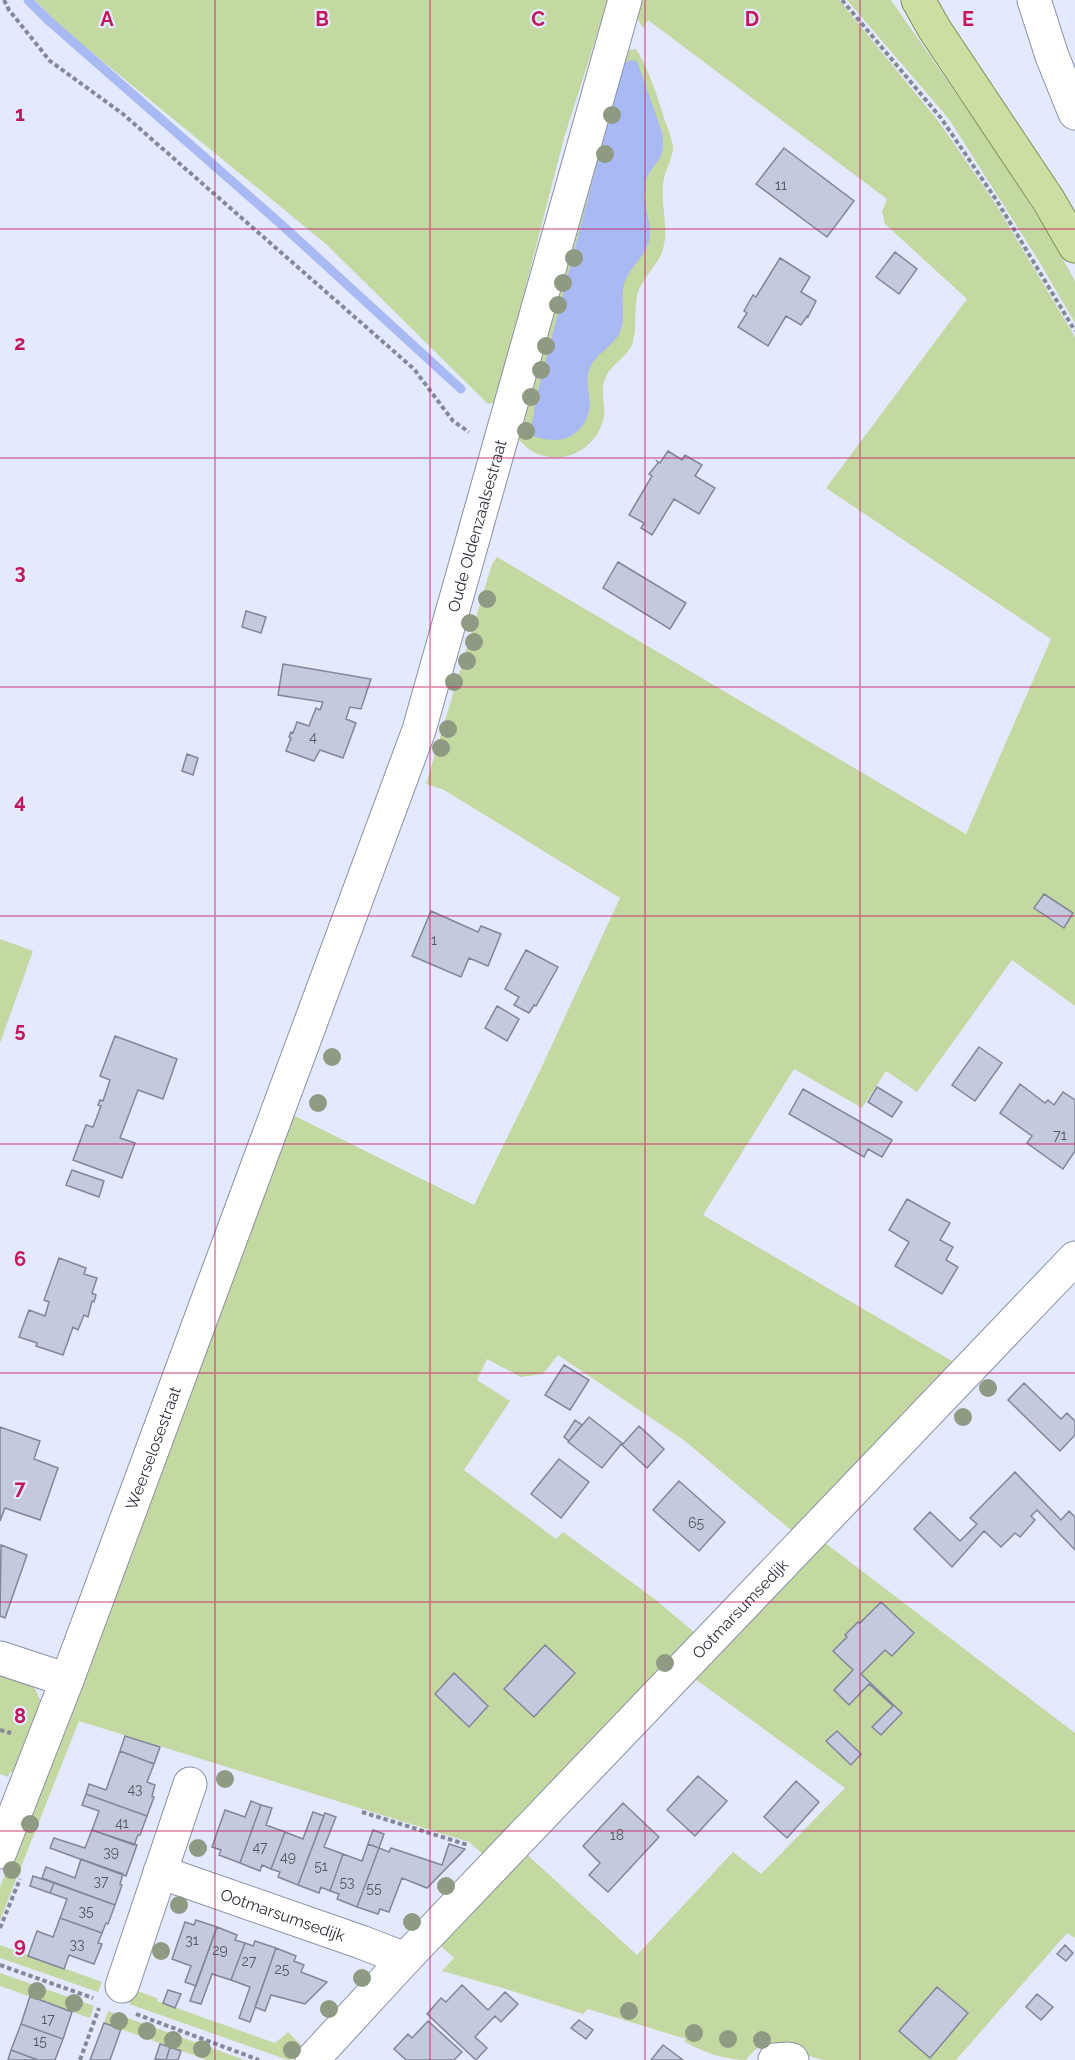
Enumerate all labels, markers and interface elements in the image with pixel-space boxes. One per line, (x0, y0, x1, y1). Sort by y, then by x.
text: A (100, 7, 114, 31)
text: B (315, 7, 329, 31)
text: C (531, 7, 545, 31)
text: D (745, 7, 759, 31)
text: E (962, 7, 974, 31)
text: 1 (15, 102, 25, 126)
house number: 11 (775, 177, 787, 193)
text: 2 (14, 331, 26, 355)
street label: Oude Oldenzaalsestraat (443, 437, 510, 614)
text: 3 (14, 560, 26, 584)
house number: 4 (309, 729, 317, 745)
text: 4 (14, 789, 26, 813)
house number: 1 (431, 932, 437, 948)
text: 5 (14, 1018, 26, 1042)
house number: 71 (1053, 1127, 1067, 1143)
text: 6 (14, 1247, 26, 1271)
street label: Weerselosestraat (122, 1383, 185, 1512)
text: 7 (14, 1476, 26, 1500)
house number: 65 (688, 1515, 704, 1531)
street label: Ootmarsumsedijk (688, 1554, 792, 1662)
text: 8 (14, 1704, 26, 1728)
house number: 43 (127, 1781, 143, 1797)
house number: 41 (115, 1815, 129, 1831)
house number: 18 (610, 1827, 624, 1843)
house number: 47 (252, 1839, 268, 1855)
house number: 39 (103, 1844, 119, 1860)
house number: 49 (280, 1849, 296, 1865)
house number: 51 (314, 1858, 328, 1874)
house number: 37 (94, 1873, 109, 1889)
house number: 53 (339, 1874, 355, 1890)
house number: 55 (366, 1880, 382, 1896)
street label: Ootmarsumsedijk (218, 1884, 348, 1945)
house number: 35 (78, 1903, 94, 1919)
house number: 31 (185, 1932, 199, 1948)
text: 9 (14, 1933, 26, 1957)
house number: 33 (70, 1936, 84, 1952)
house number: 29 (212, 1942, 228, 1958)
house number: 27 (242, 1953, 257, 1969)
house number: 25 (275, 1961, 290, 1977)
house number: 17 (41, 2011, 55, 2027)
house number: 15 (33, 2033, 47, 2049)

